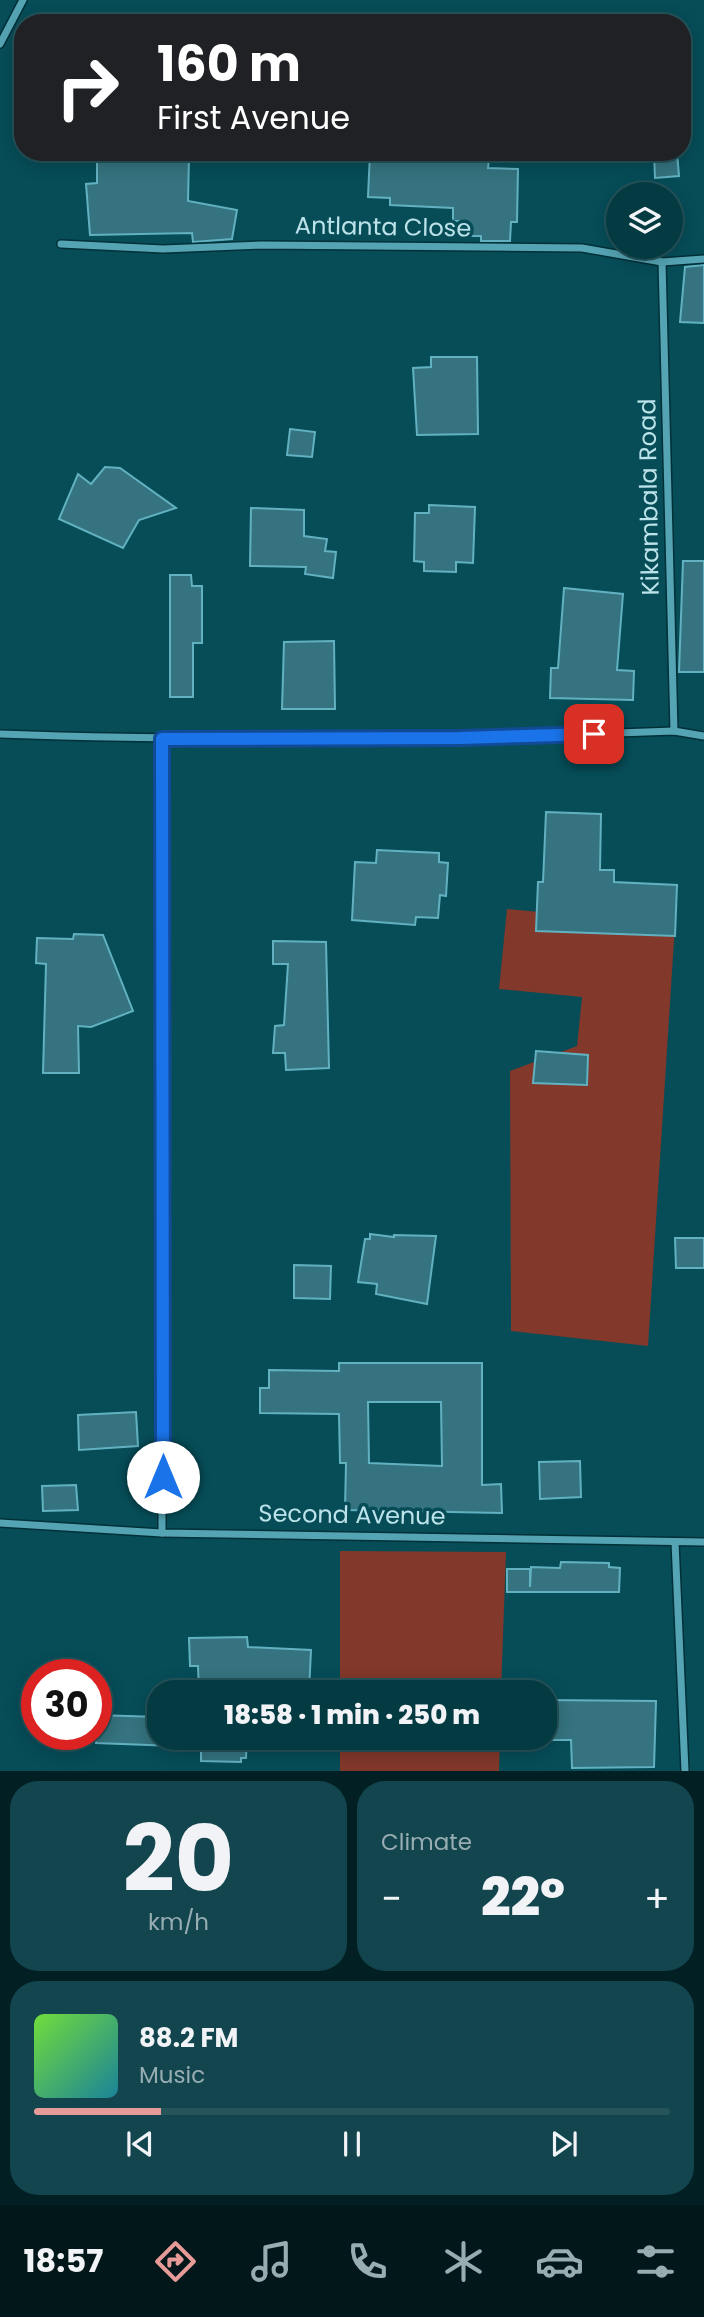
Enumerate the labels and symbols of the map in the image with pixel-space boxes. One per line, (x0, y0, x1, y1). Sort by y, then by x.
street label: Antlanta Close (295, 208, 471, 245)
street label: Kikambala Road (630, 398, 667, 596)
pin (564, 704, 624, 764)
position arrow (126, 1440, 200, 1514)
street label: Second Avenue (258, 1496, 446, 1533)
speed limit sign: 30 (21, 1659, 112, 1750)

